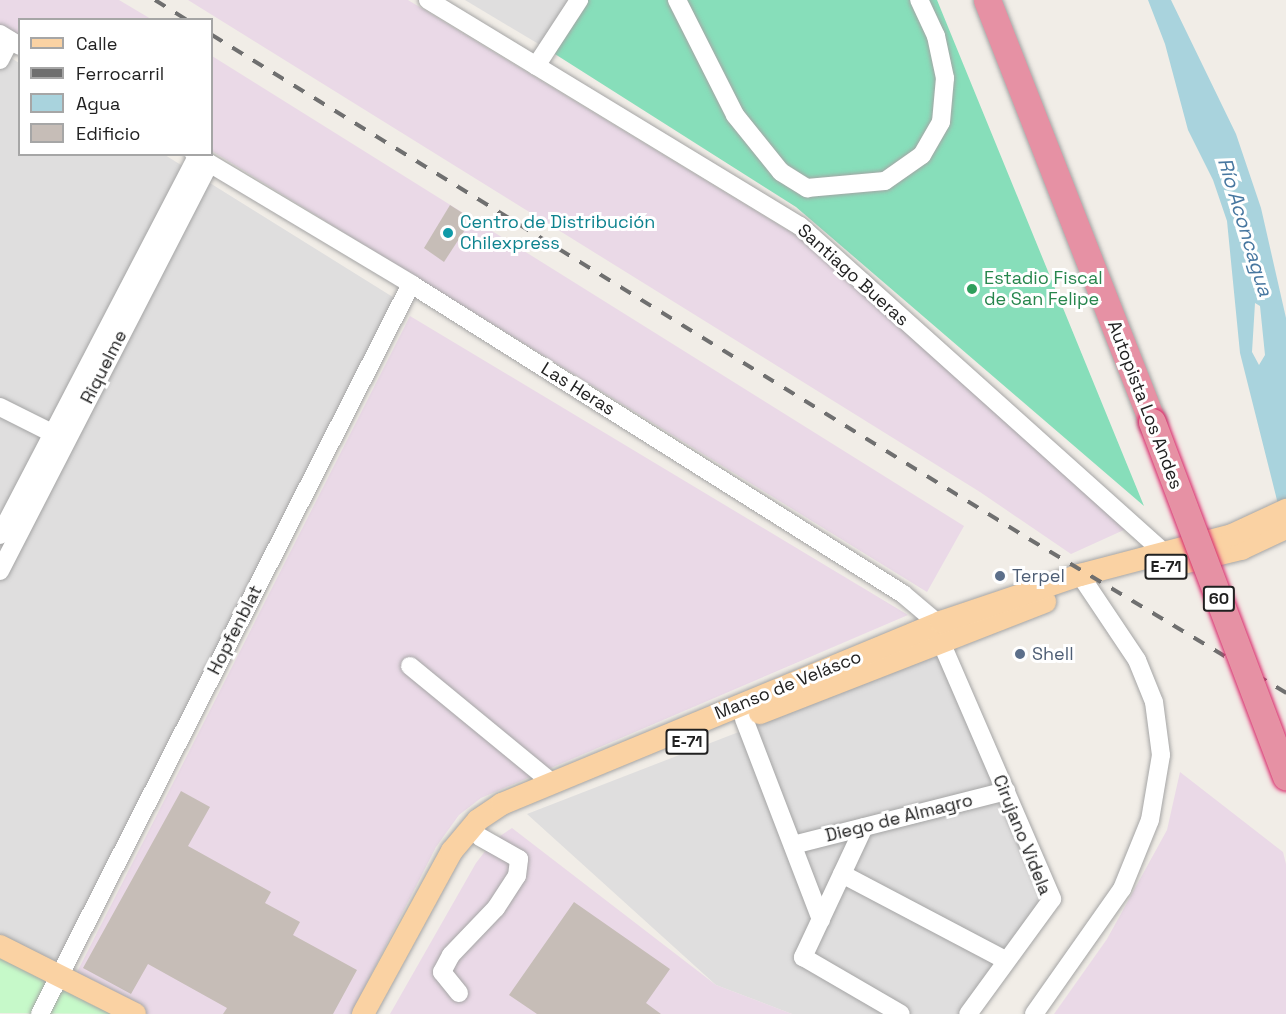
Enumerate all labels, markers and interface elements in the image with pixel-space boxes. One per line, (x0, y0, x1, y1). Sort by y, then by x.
legend (18, 18, 213, 156)
text: Calle (76, 32, 117, 55)
text: Ferrocarril (76, 62, 164, 85)
text: Agua (76, 92, 120, 115)
text: Edificio (76, 122, 140, 145)
water label: Río Aconcagua (1212, 155, 1278, 299)
place label: Centro de Distribución Chilexpress (460, 212, 655, 254)
street label: Santiago Bueras (793, 219, 913, 331)
marker: Centro de Distribución Chilexpress (441, 226, 455, 240)
place label: Estadio Fiscal de San Felipe (984, 268, 1103, 310)
marker: Estadio Fiscal de San Felipe (965, 282, 979, 296)
street label: Autopista Los Andes (1103, 318, 1187, 492)
street label: Riquelme (76, 327, 132, 407)
street label: Las Heras (537, 358, 619, 420)
road number: E-71 (1144, 554, 1188, 580)
place label: Terpel (1012, 565, 1065, 587)
marker: Terpel (993, 569, 1007, 583)
street label: Hopfenblat (203, 582, 267, 678)
road number: 60 (1202, 586, 1236, 612)
place label: Shell (1032, 643, 1074, 665)
street label: Manso de Velásco (712, 646, 864, 724)
marker: Shell (1013, 647, 1027, 661)
road number: E-71 (664, 729, 710, 755)
street label: Cirujano Videla (988, 772, 1056, 898)
street label: Diego de Almagro (823, 789, 975, 847)

